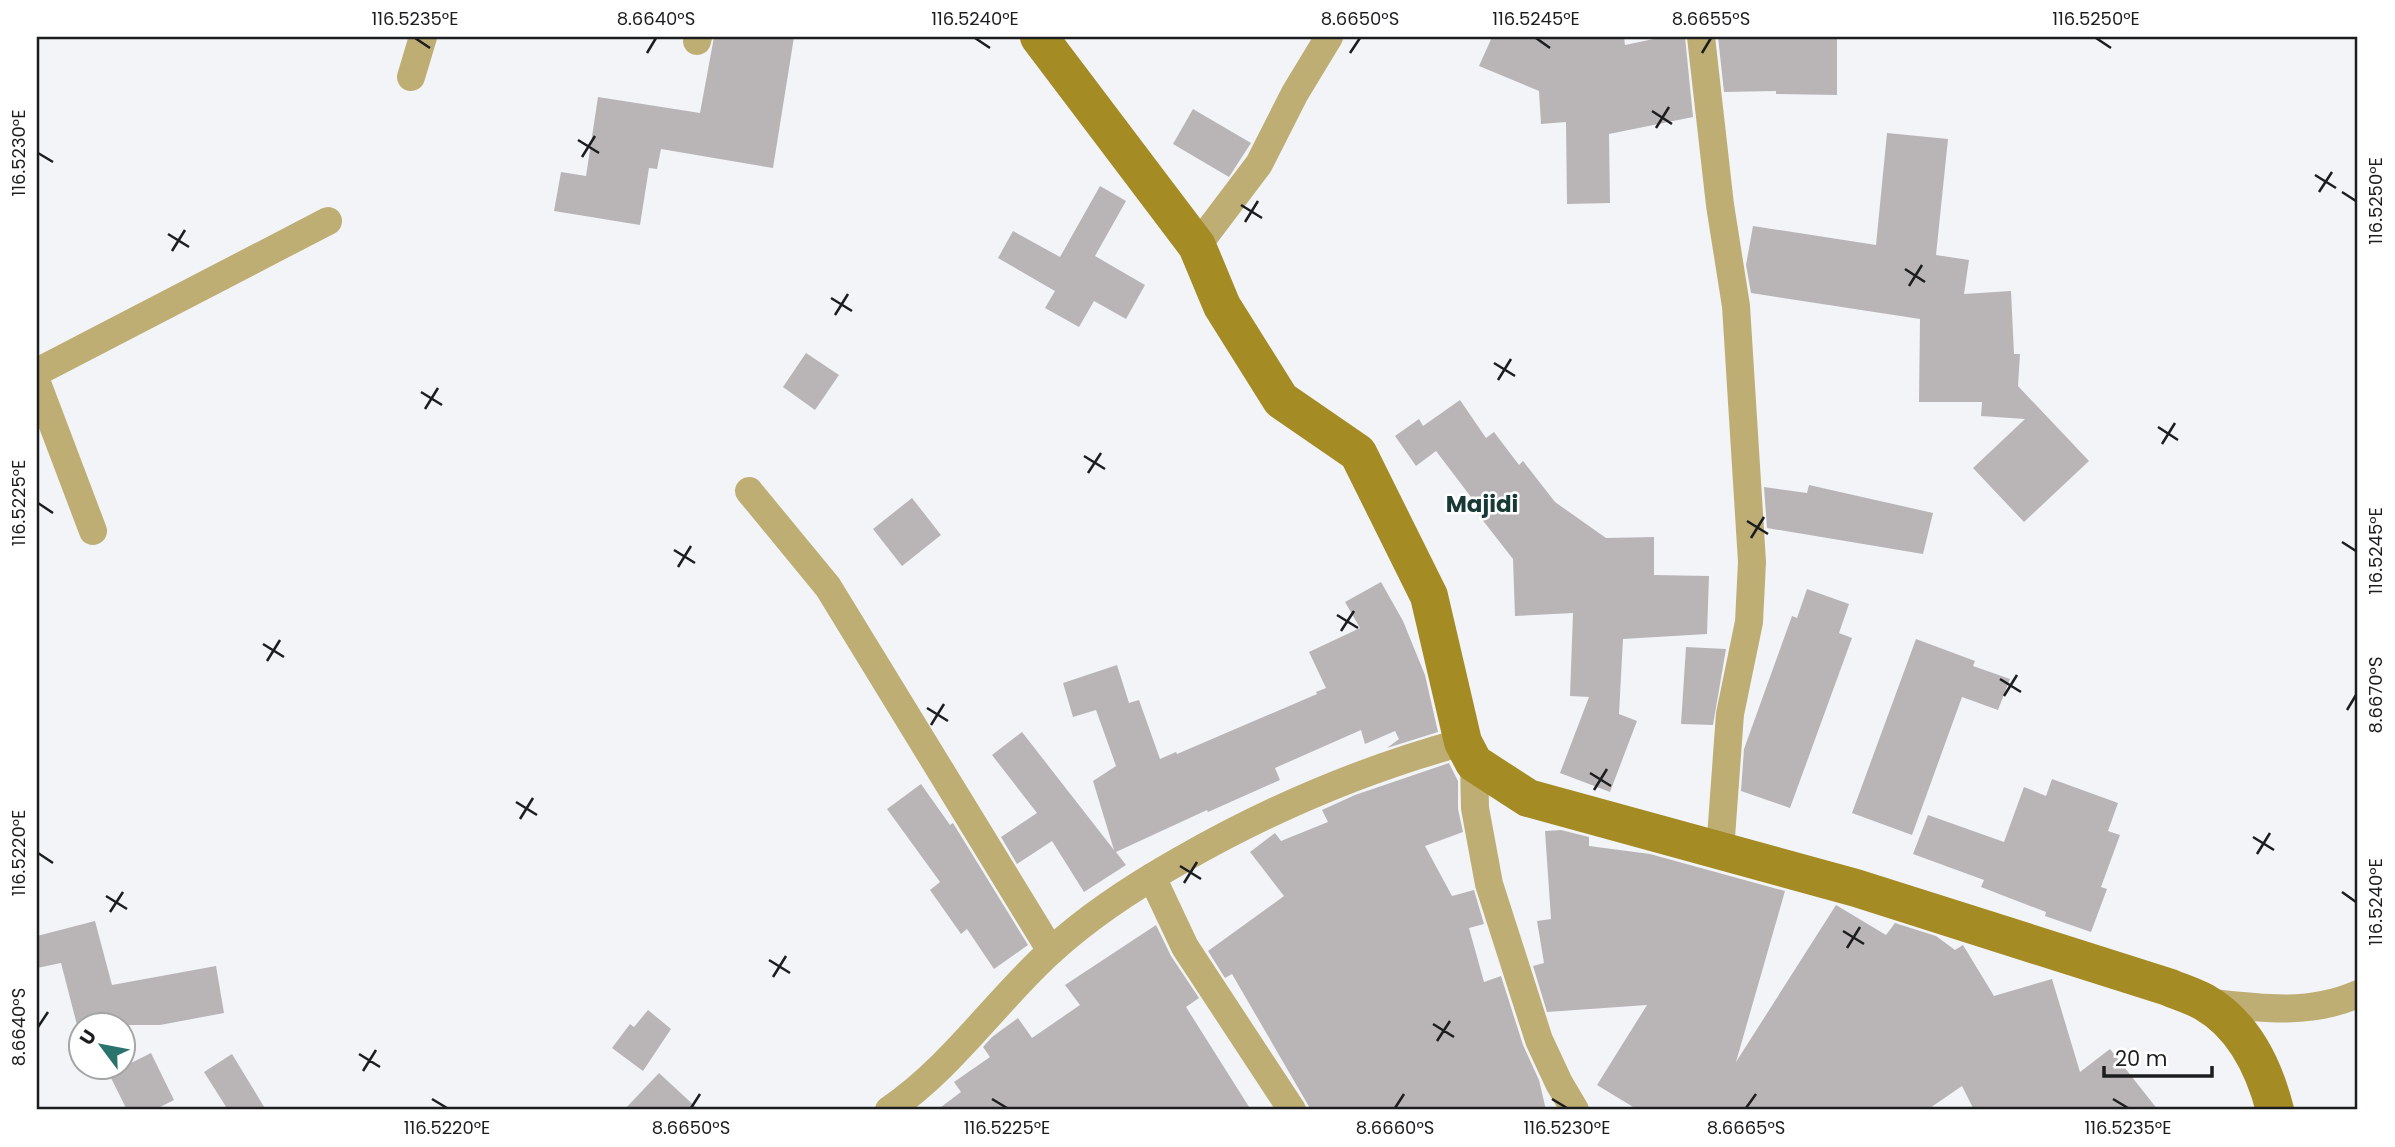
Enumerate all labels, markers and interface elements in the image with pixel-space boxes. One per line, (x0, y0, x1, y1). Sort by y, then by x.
text: 116.5235°E (372, 6, 458, 31)
text: 8.6640°S (617, 6, 695, 31)
text: 116.5240°E (931, 6, 1019, 31)
text: 8.6650°S (1321, 6, 1399, 31)
text: 116.5245°E (1492, 6, 1580, 31)
text: 8.6655°S (1672, 6, 1750, 31)
text: 116.5250°E (2052, 6, 2140, 31)
text: 116.5230°E (6, 110, 31, 196)
text: 116.5250°E (2363, 157, 2388, 245)
text: 116.5225°E (6, 460, 31, 546)
district label: Majidi (1446, 488, 1518, 520)
text: 116.5245°E (2363, 507, 2388, 595)
text: 8.6670°S (2363, 656, 2388, 734)
text: 116.5220°E (6, 810, 31, 896)
text: 116.5240°E (2363, 858, 2388, 946)
text: 8.6640°S (6, 988, 31, 1066)
north arrow (66, 1010, 136, 1080)
text: U (73, 1024, 103, 1050)
scale bar (2104, 1035, 2213, 1079)
text: 20 m (2115, 1044, 2168, 1073)
text: 116.5220°E (404, 1115, 490, 1140)
text: 8.6650°S (652, 1115, 730, 1140)
text: 116.5225°E (964, 1115, 1050, 1140)
text: 8.6660°S (1356, 1115, 1434, 1140)
text: 116.5230°E (1524, 1115, 1610, 1140)
text: 8.6665°S (1707, 1115, 1785, 1140)
text: 116.5235°E (2085, 1115, 2171, 1140)

